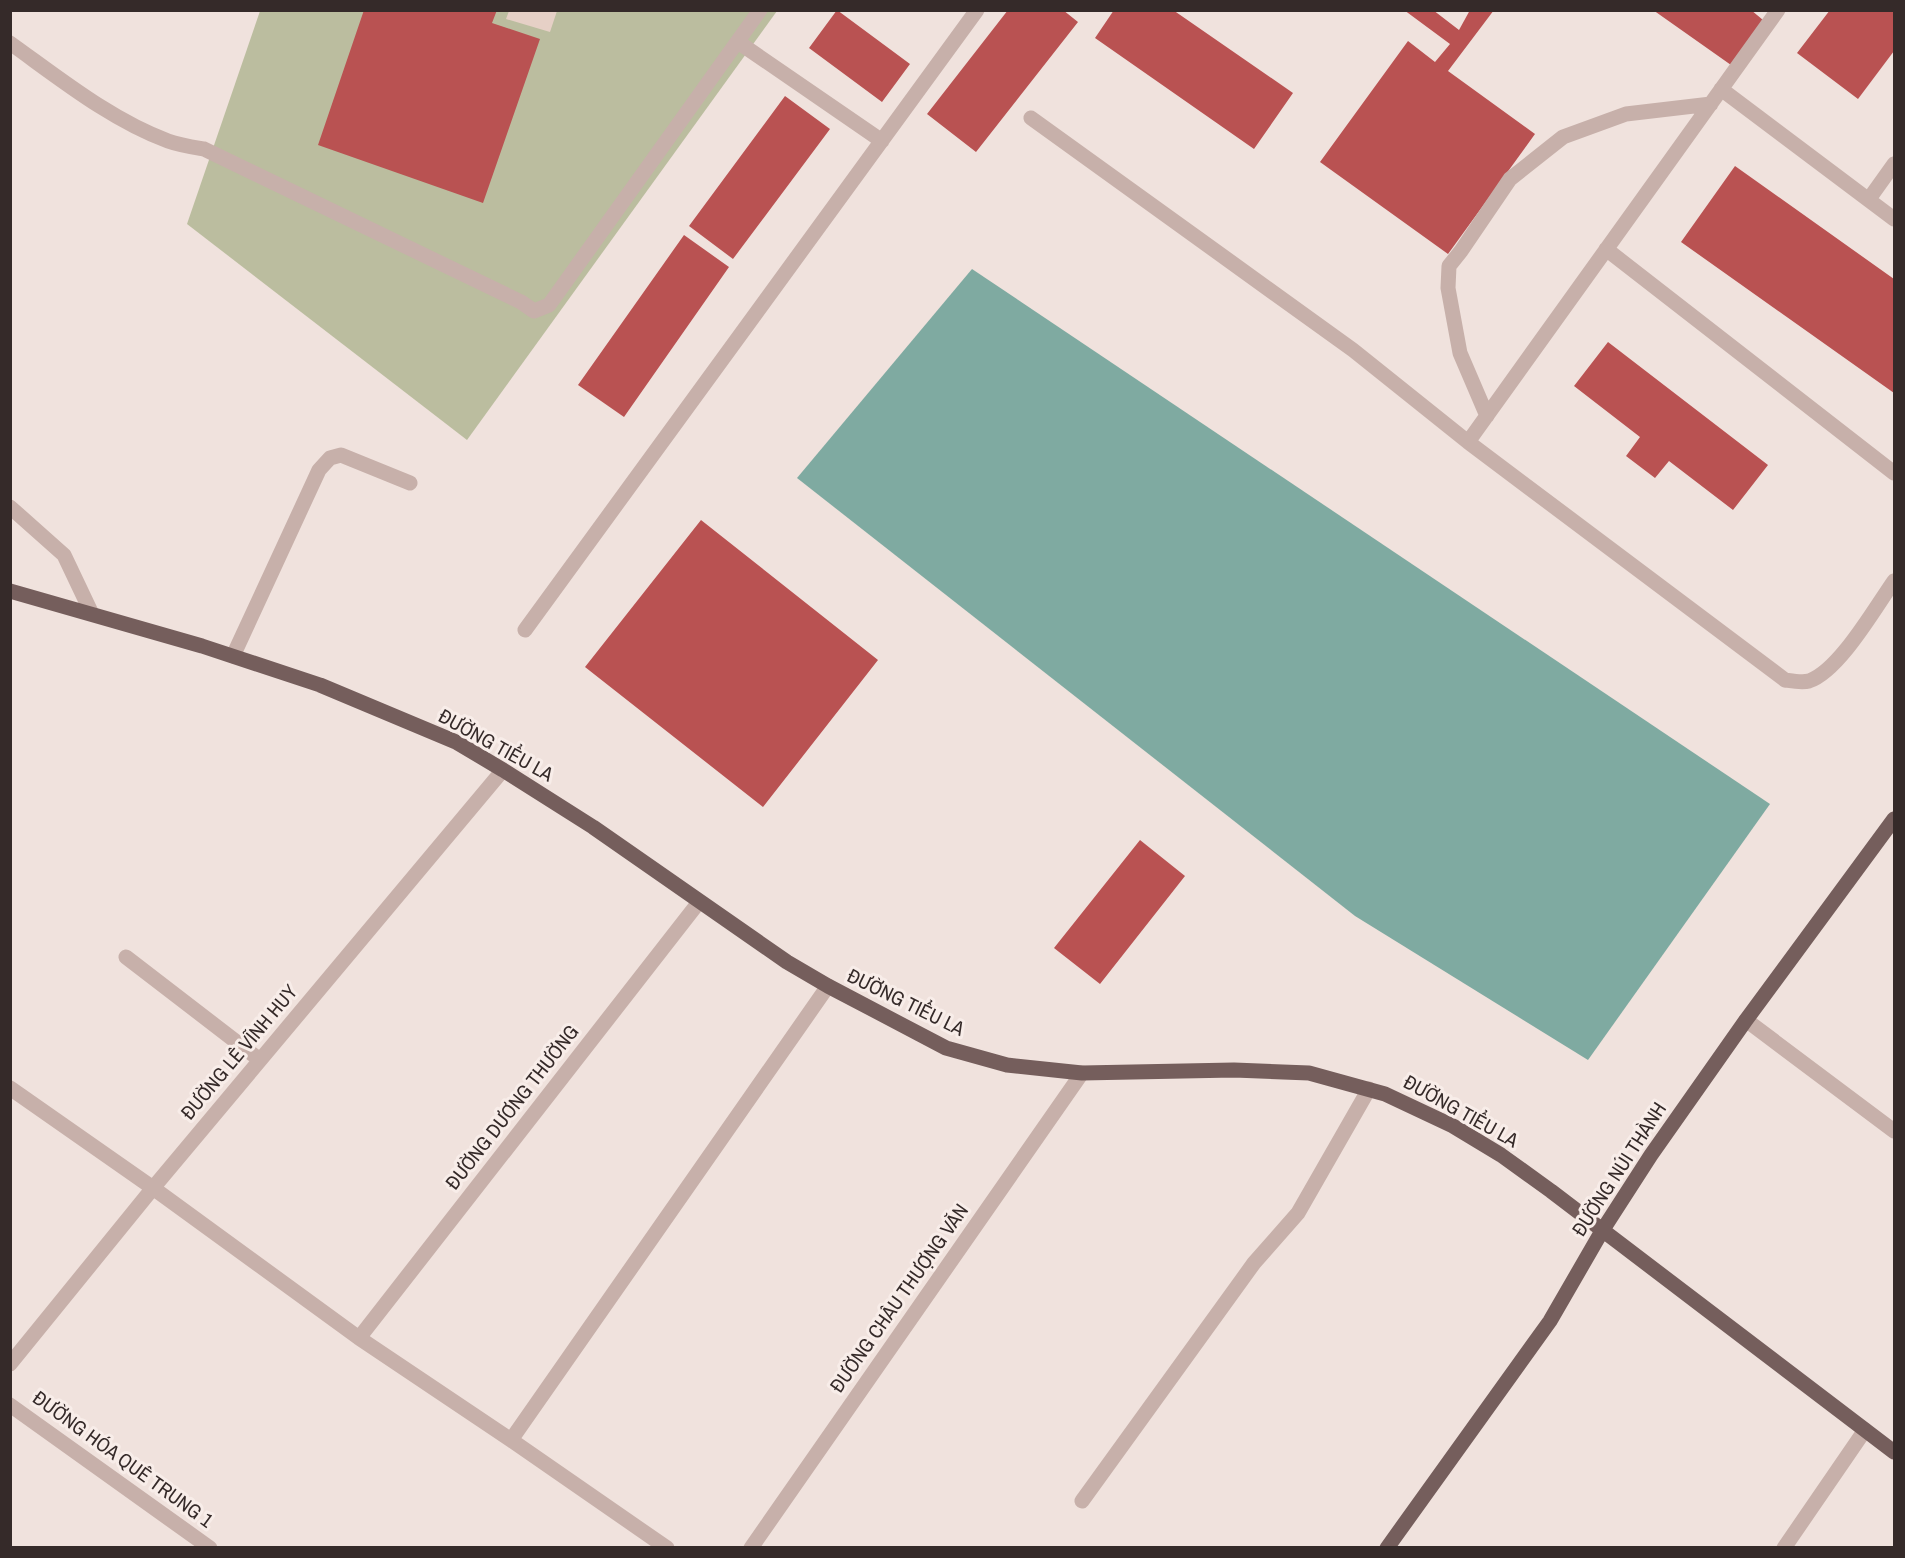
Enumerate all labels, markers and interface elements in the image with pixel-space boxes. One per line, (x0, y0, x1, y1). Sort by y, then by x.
street label: ĐƯỜNG TIỂU LA (434, 702, 559, 787)
street label: ĐƯỜNG TIỂU LA (843, 962, 969, 1042)
street label: ĐƯỜNG LÊ VĨNH HUY (174, 978, 303, 1125)
street label: ĐƯỜNG DƯƠNG THƯỜNG (439, 1019, 584, 1195)
street label: ĐƯỜNG TIỂU LA (1399, 1068, 1524, 1153)
street label: ĐƯỜNG NÚI THÀNH (1565, 1097, 1672, 1241)
street label: ĐƯỜNG CHÂU THƯỢNG VĂN (823, 1198, 974, 1397)
street label: ĐƯỜNG HÓA QUÊ TRUNG 1 (28, 1384, 219, 1533)

